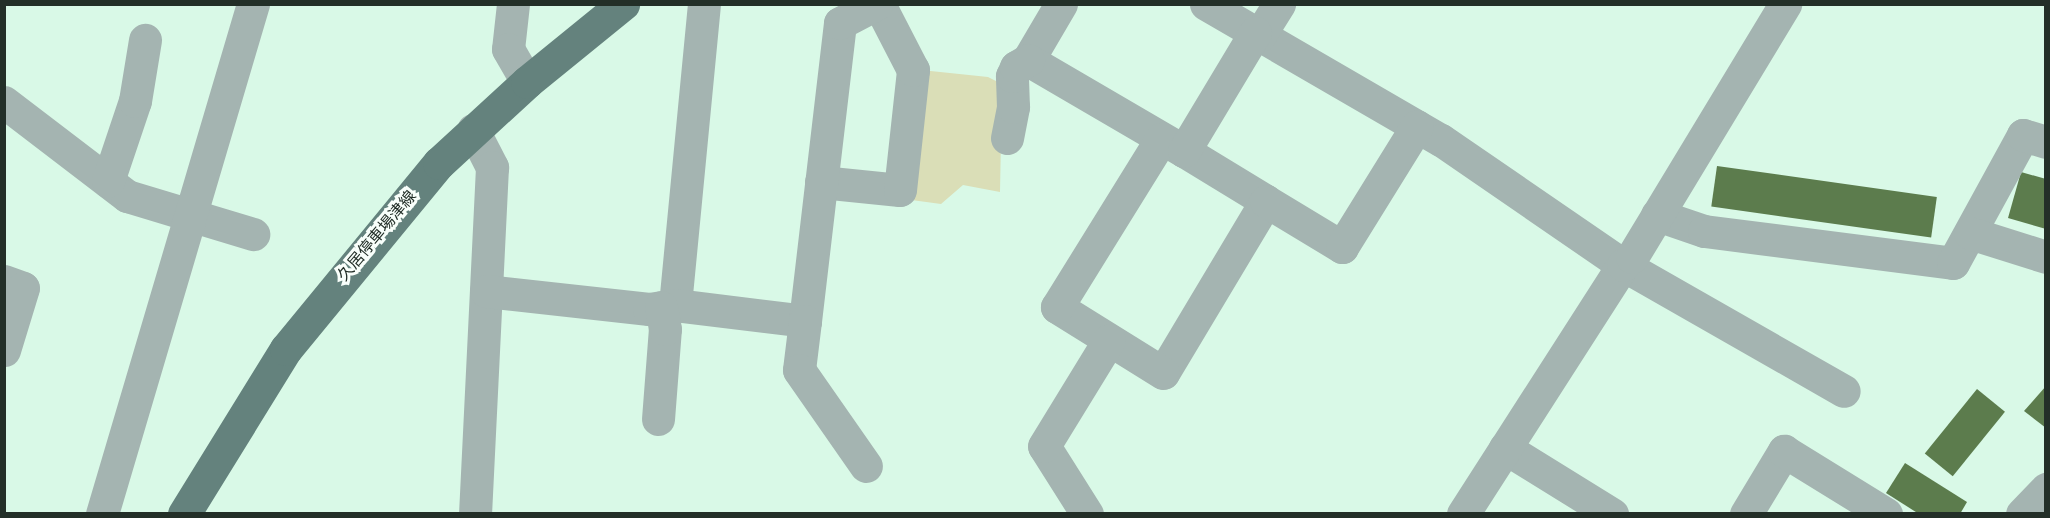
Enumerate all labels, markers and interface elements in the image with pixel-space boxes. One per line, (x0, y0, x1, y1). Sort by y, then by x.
street label: 久居停車場津線 (334, 187, 420, 285)

